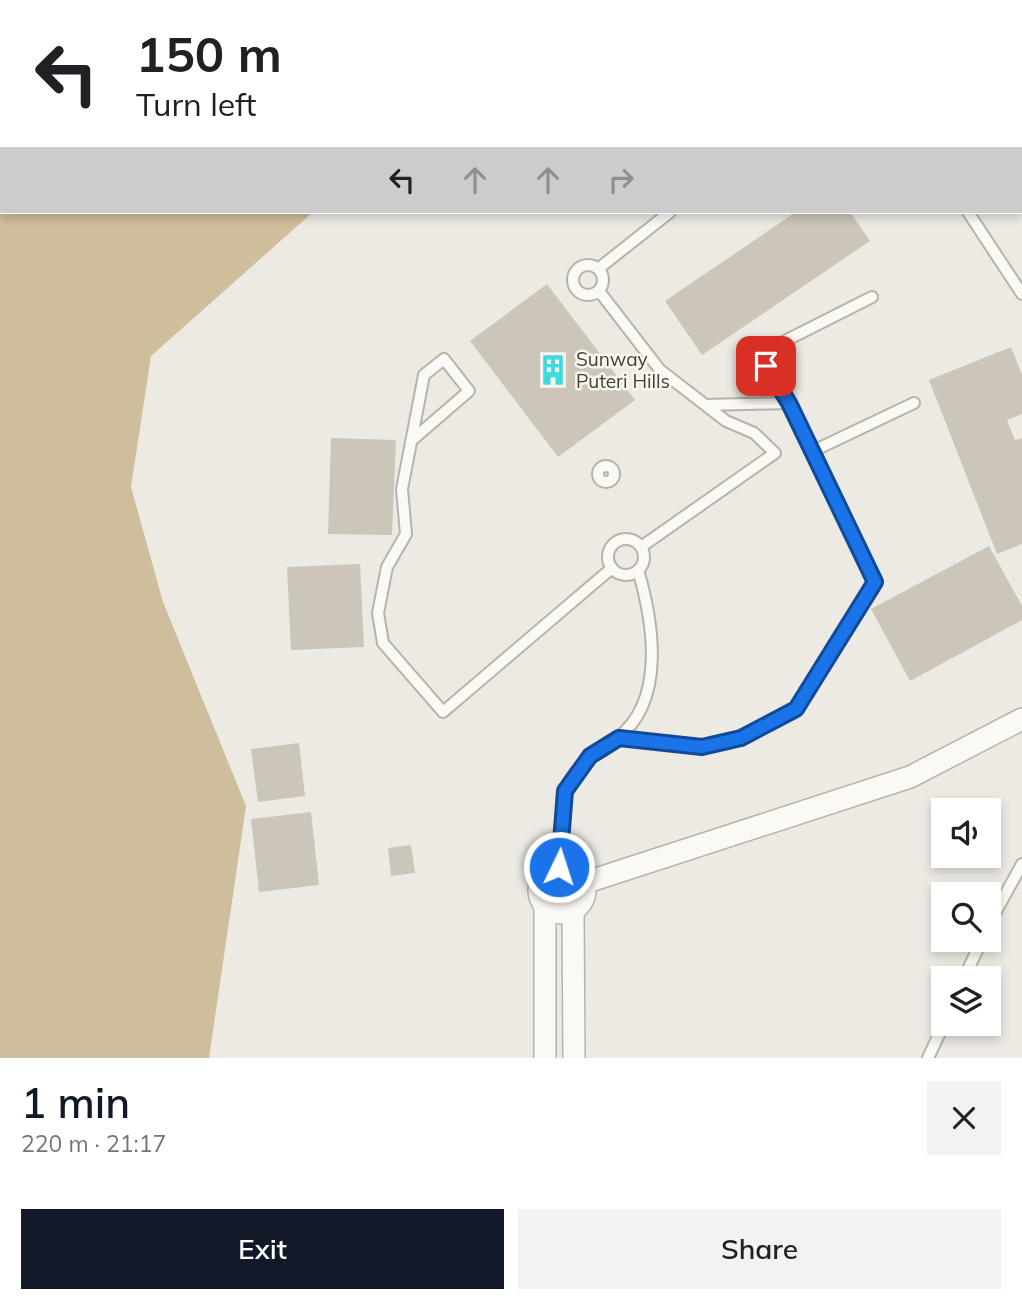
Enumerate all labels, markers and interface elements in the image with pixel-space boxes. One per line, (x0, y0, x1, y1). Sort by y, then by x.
text: 150 m (136, 23, 282, 84)
icon: left (21, 28, 112, 119)
text: Turn left (136, 84, 256, 124)
icon: left (383, 161, 421, 199)
icon: ahead (456, 161, 494, 199)
icon: ahead (529, 161, 567, 199)
icon: right (602, 161, 640, 199)
pin (736, 336, 796, 396)
place label: Sunway Puteri Hills (576, 347, 670, 393)
icon: arrive (747, 347, 785, 385)
building icon: Sunway Puteri Hills (536, 353, 570, 387)
map controls (931, 798, 1001, 1036)
button: sound (931, 798, 1001, 868)
position arrow (522, 830, 596, 904)
button: search (931, 882, 1001, 952)
button: layers (931, 966, 1001, 1036)
text: 1 min (21, 1076, 130, 1129)
button: close (927, 1081, 1001, 1155)
text: 220 m · 21:17 (21, 1129, 166, 1158)
button: Exit (21, 1209, 504, 1289)
button: Share (518, 1209, 1001, 1289)

